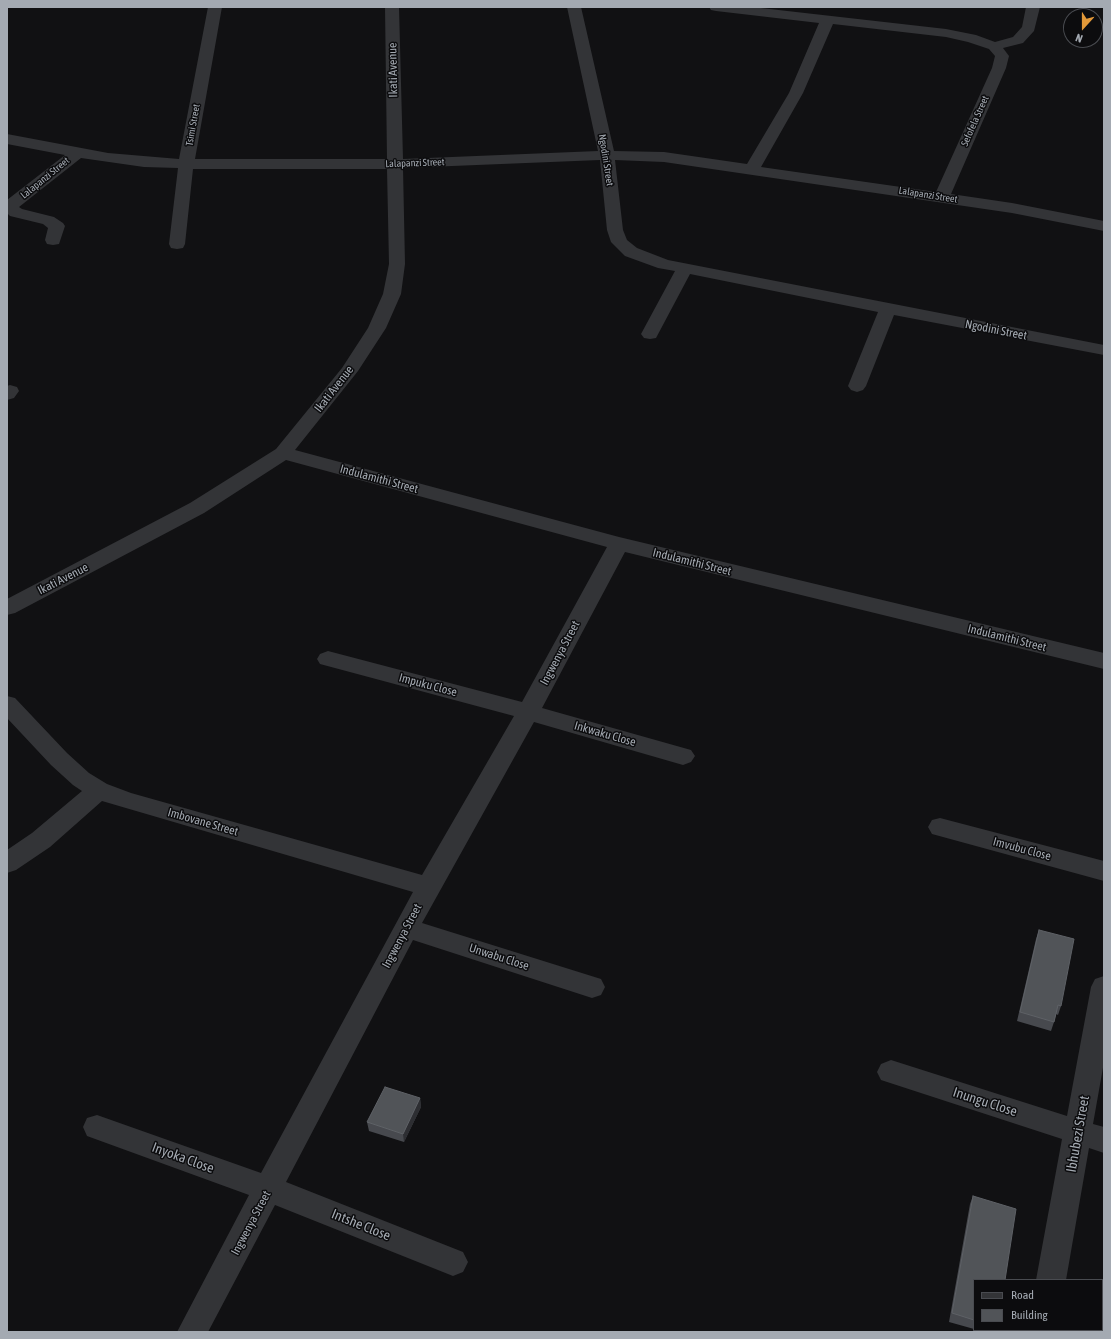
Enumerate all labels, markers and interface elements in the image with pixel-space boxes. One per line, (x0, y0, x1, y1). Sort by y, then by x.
north arrow (1063, 8, 1103, 48)
text: N (1074, 32, 1084, 45)
street label: Ikati Avenue (385, 42, 401, 98)
street label: Sefofela Street (959, 94, 991, 148)
street label: Tsimi Street (183, 103, 203, 147)
street label: Ngodini Street (596, 133, 616, 187)
street label: Lalapanzi Street (18, 155, 72, 201)
street label: Lalapanzi Street (385, 156, 445, 170)
street label: Lalapanzi Street (898, 184, 958, 206)
street label: Ngodini Street (964, 317, 1028, 343)
street label: Ikati Avenue (311, 363, 357, 415)
street label: Indulamithi Street (338, 462, 420, 496)
street label: Indulamithi Street (651, 545, 733, 579)
street label: Ikati Avenue (35, 560, 91, 598)
street label: Ingwenya Street (537, 618, 583, 688)
street label: Indulamithi Street (966, 621, 1048, 655)
street label: Impuku Close (397, 670, 459, 700)
street label: Inkwaku Close (573, 718, 637, 750)
street label: Imbovane Street (166, 805, 240, 839)
street label: Imvubu Close (991, 834, 1053, 864)
street label: Ingwenya Street (379, 901, 425, 971)
street label: Unwabu Close (467, 941, 531, 973)
street label: Inungu Close (951, 1084, 1019, 1120)
street label: Ibhubezi Street (1063, 1094, 1093, 1174)
street label: Inyoka Close (150, 1139, 216, 1177)
street label: Ingwenya Street (228, 1188, 274, 1258)
street label: Intshe Close (329, 1206, 393, 1244)
legend (973, 1279, 1103, 1331)
text: Road (1011, 1288, 1034, 1302)
text: Building (1011, 1308, 1048, 1322)

